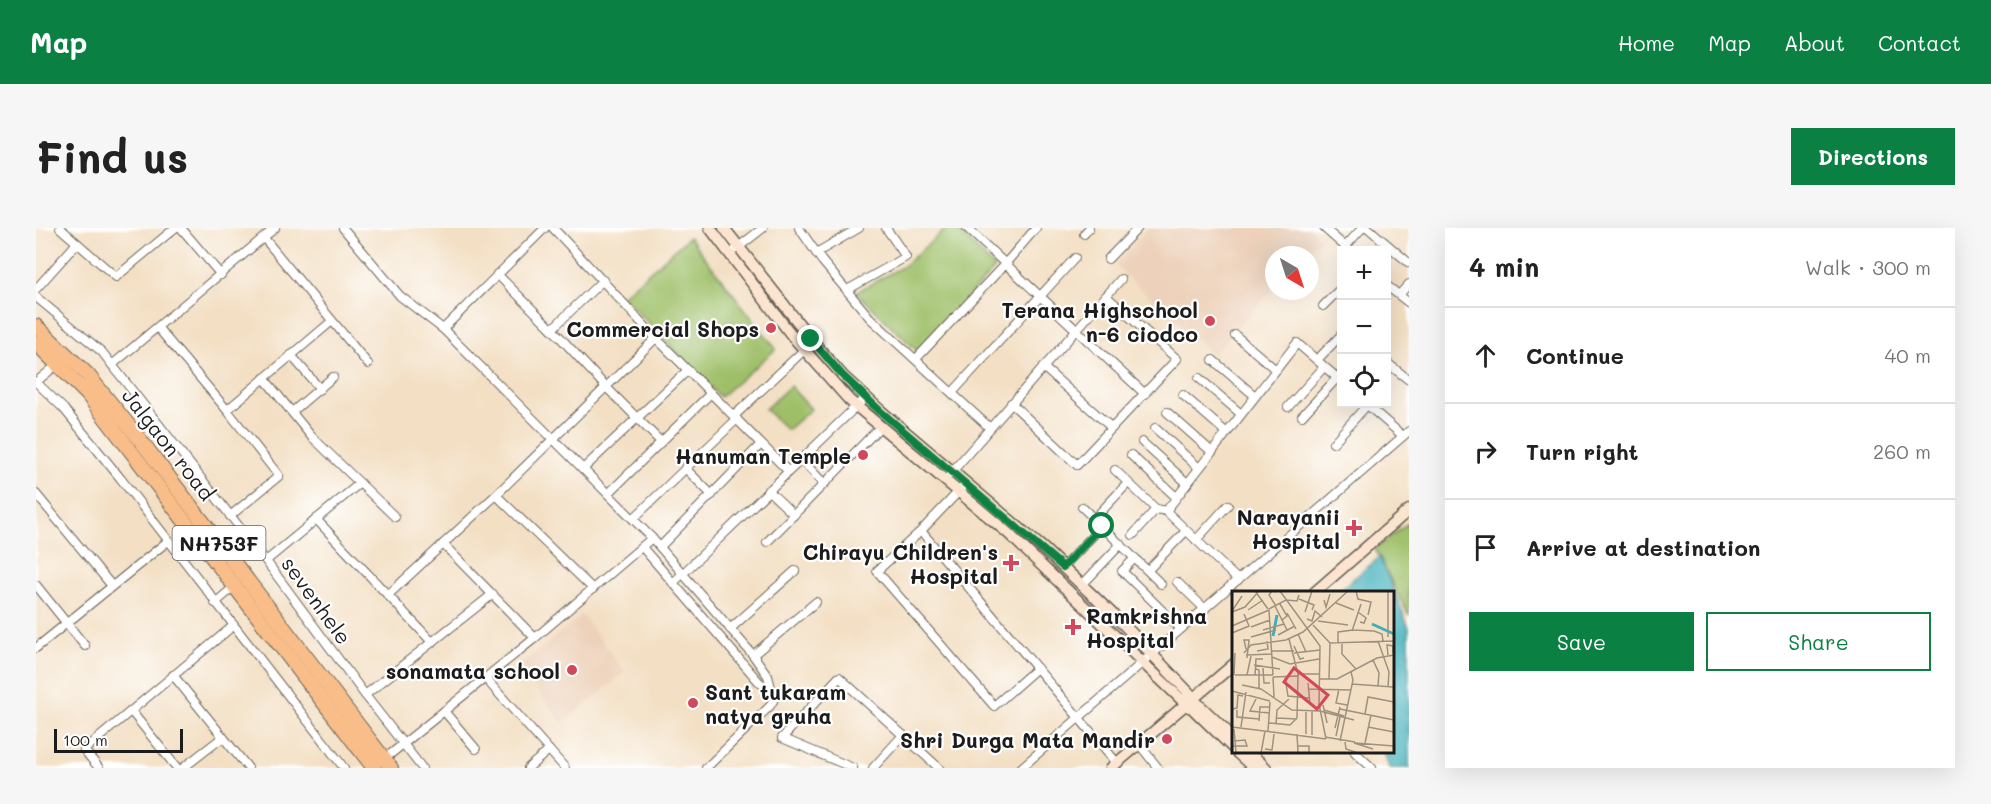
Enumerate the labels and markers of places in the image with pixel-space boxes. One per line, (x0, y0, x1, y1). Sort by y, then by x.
place label: Terana Highschool n-6 ciodco (1002, 296, 1198, 347)
marker: Terana Highschool n-6 ciodco (1203, 314, 1217, 328)
place label: Commercial Shops (566, 315, 759, 342)
marker: Commercial Shops (764, 321, 778, 335)
place label: Hanuman Temple (675, 442, 851, 469)
marker: Hanuman Temple (856, 448, 870, 462)
place label: Narayanii Hospital (1237, 503, 1340, 554)
marker: Narayanii Hospital (1345, 519, 1363, 537)
place label: Chirayu Children's Hospital (803, 538, 998, 589)
marker: Chirayu Children's Hospital (1002, 554, 1020, 572)
place label: Ramkrishna Hospital (1086, 602, 1207, 653)
marker: Ramkrishna Hospital (1064, 618, 1082, 636)
place label: sonamata school (386, 657, 560, 684)
marker: sonamata school (565, 663, 579, 677)
place label: Sant tukaram natya gruha (705, 678, 846, 730)
marker: Sant tukaram natya gruha (686, 696, 700, 710)
place label: Shri Durga Mata Mandir (900, 726, 1155, 753)
marker: Shri Durga Mata Mandir (1160, 732, 1174, 746)

